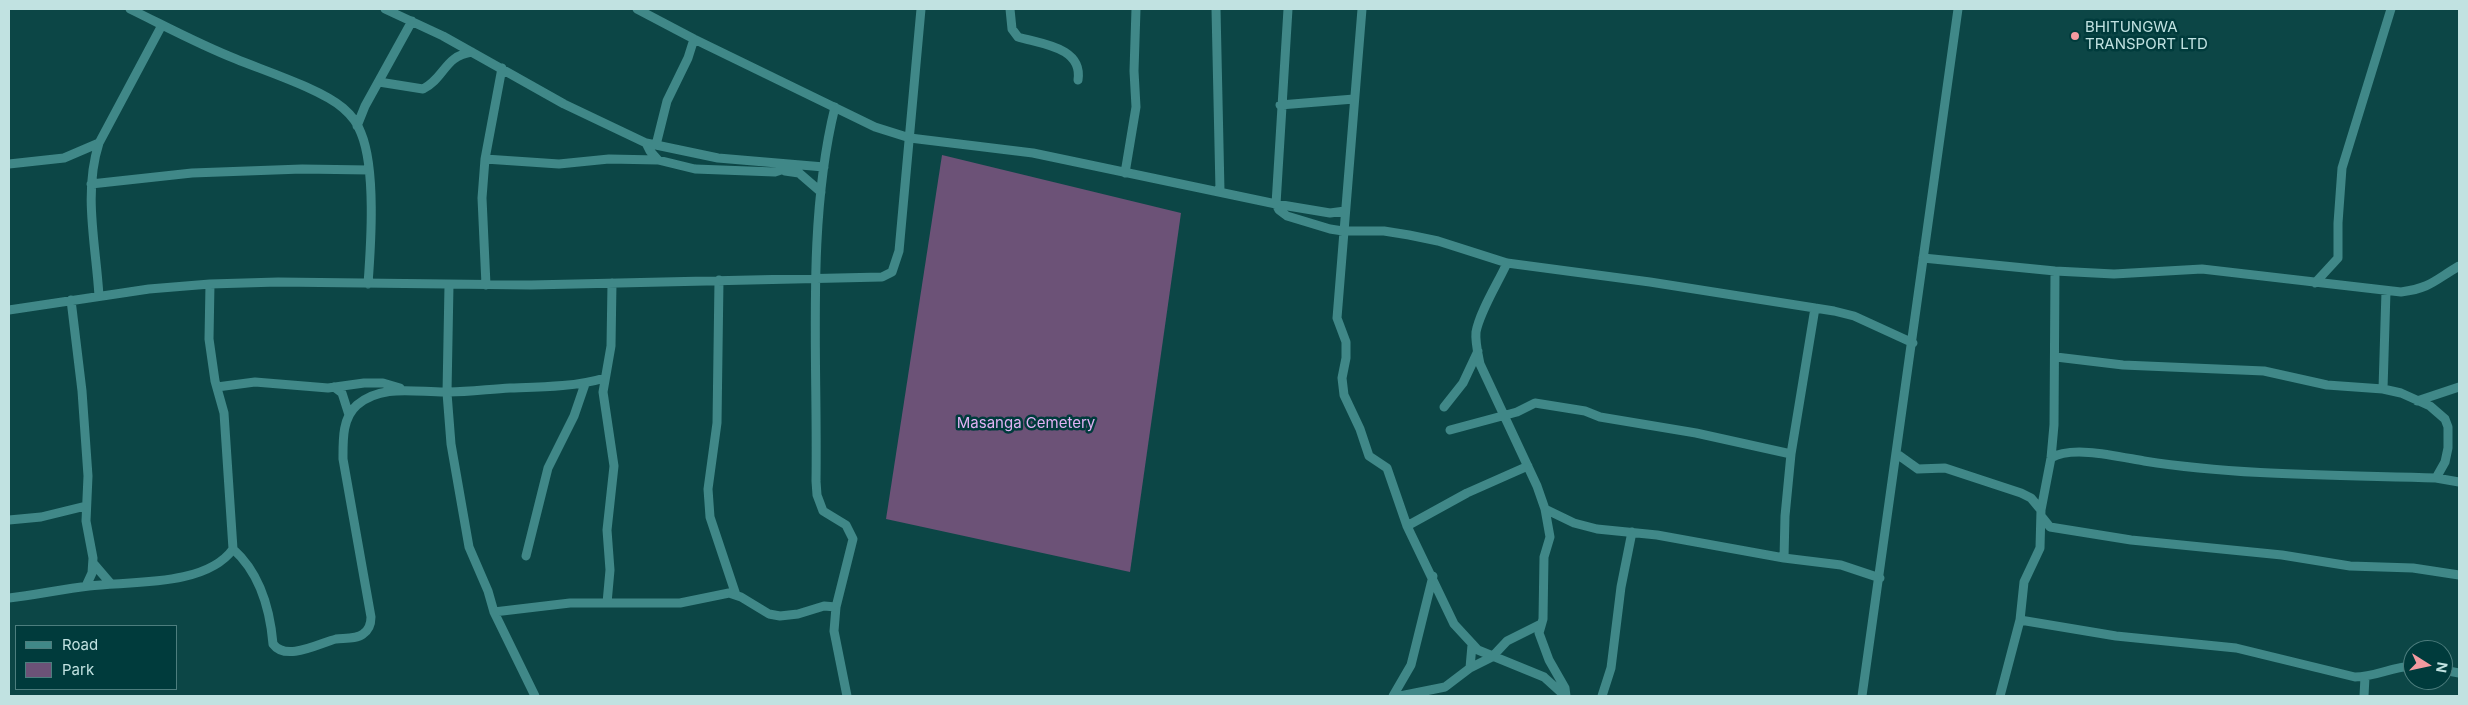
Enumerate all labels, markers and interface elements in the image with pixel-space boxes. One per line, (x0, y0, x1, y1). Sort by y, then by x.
place label: BHITUNGWA TRANSPORT LTD (2085, 18, 2208, 53)
marker: BHITUNGWA TRANSPORT LTD (2069, 30, 2081, 42)
park label: Masanga Cemetery (957, 414, 1095, 432)
legend (15, 625, 178, 690)
text: Road (62, 635, 98, 654)
north arrow (2403, 640, 2453, 690)
text: Park (62, 660, 94, 679)
text: N (2433, 661, 2452, 674)

